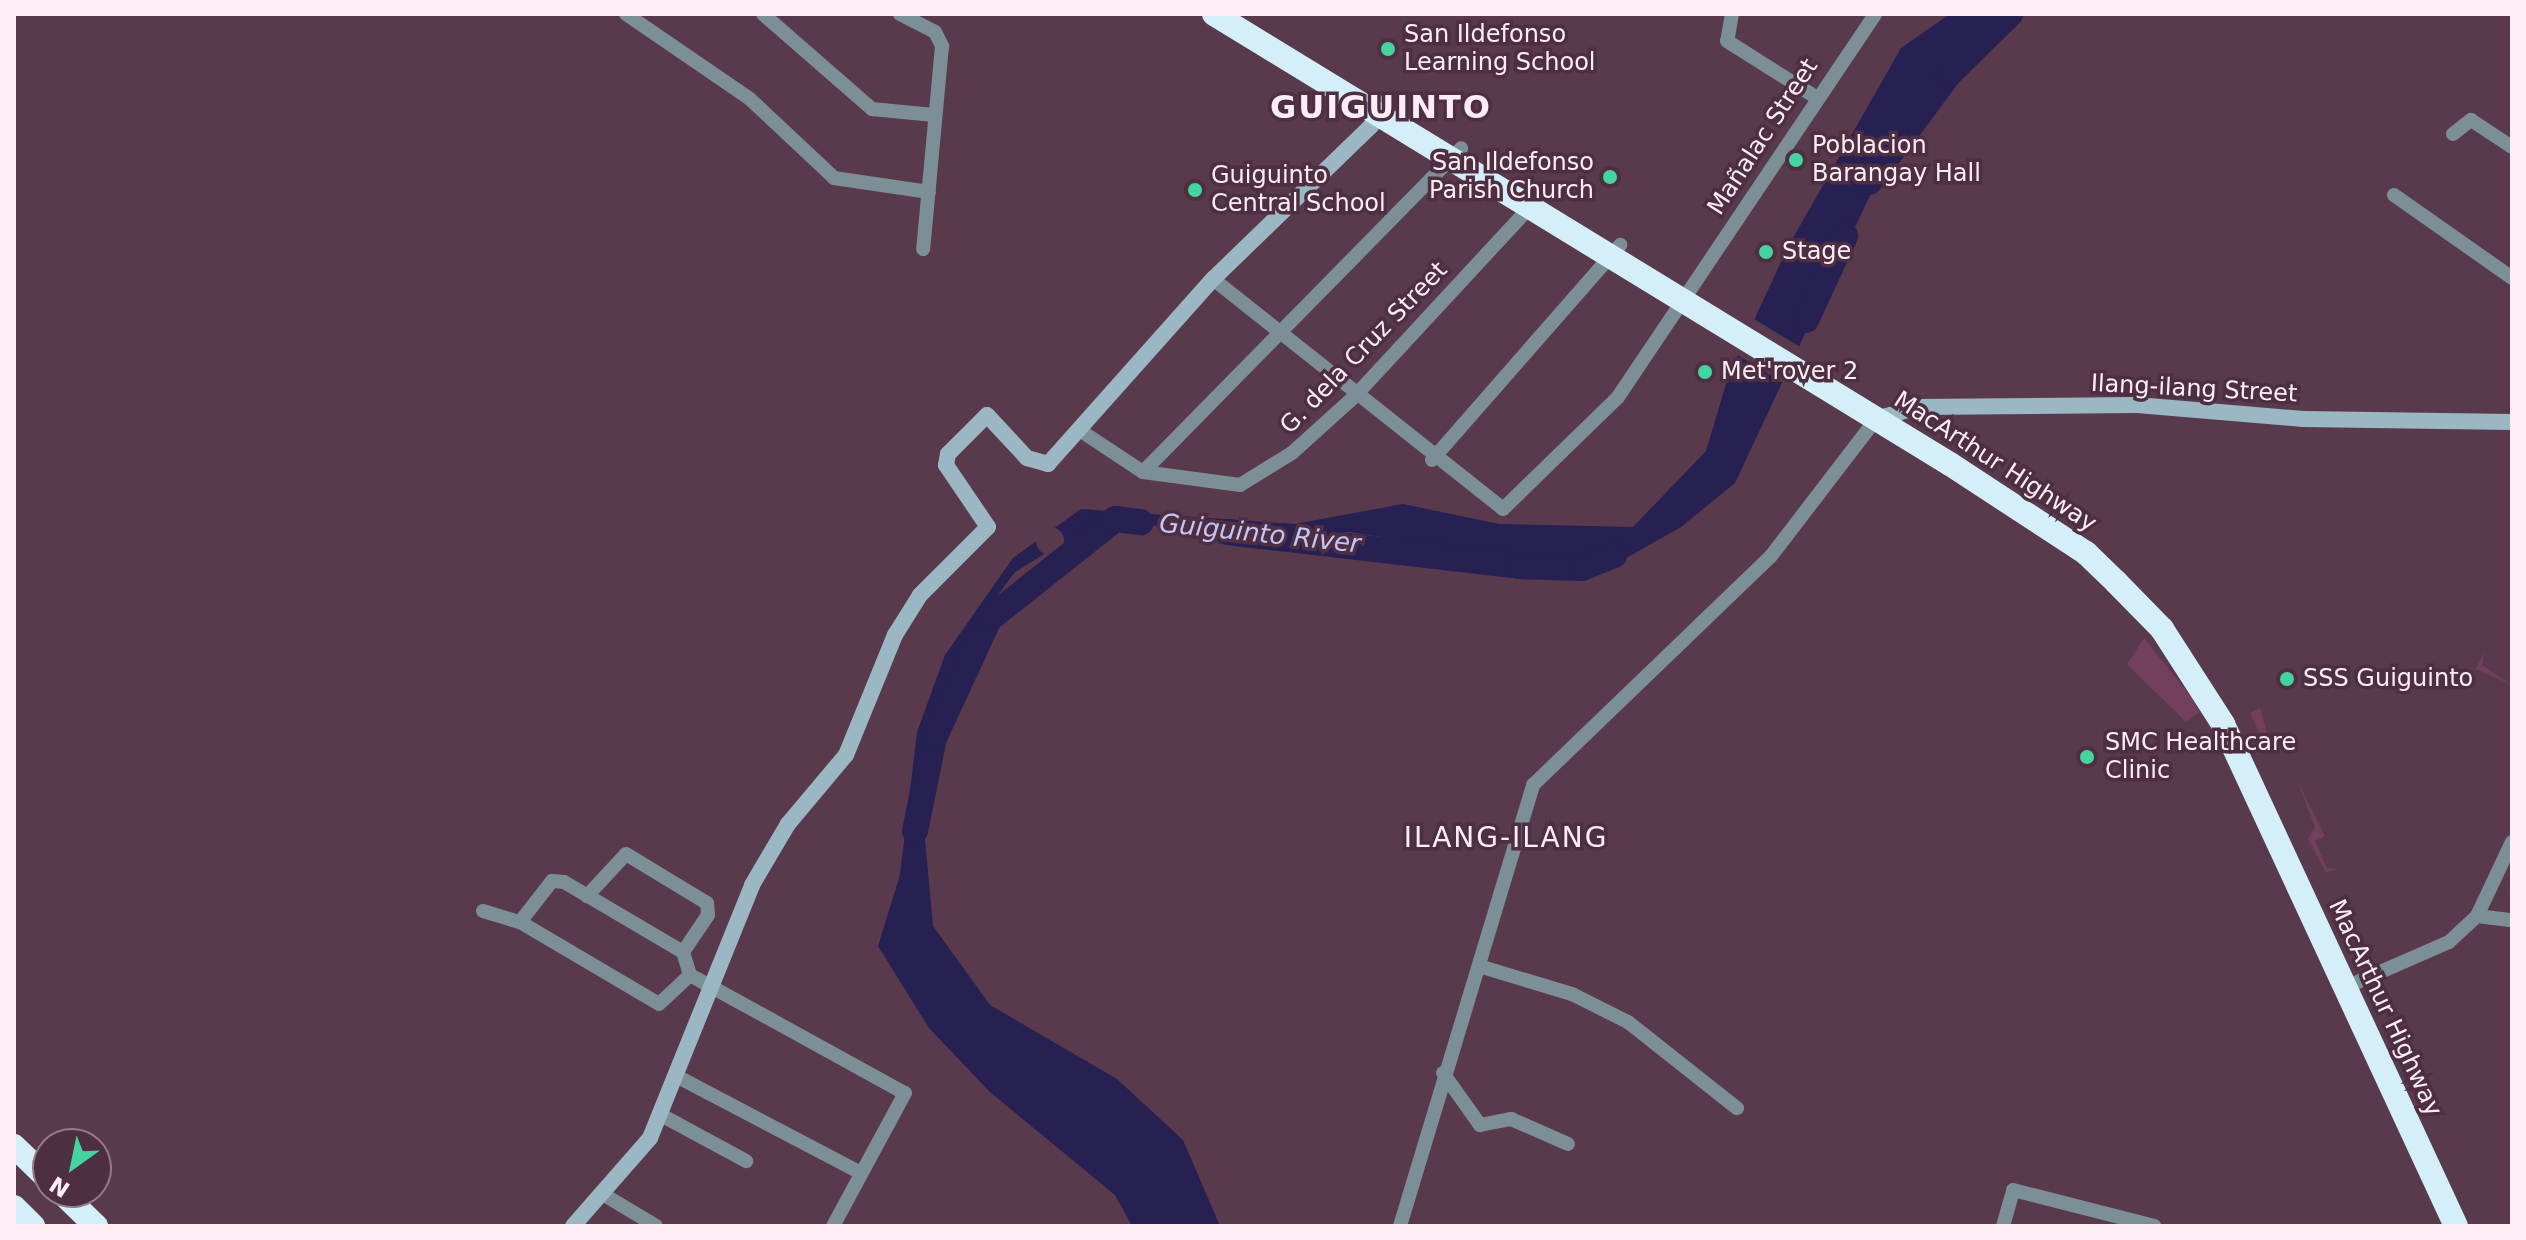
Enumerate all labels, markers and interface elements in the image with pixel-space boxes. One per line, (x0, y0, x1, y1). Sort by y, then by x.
place label: San Ildefonso Learning School (1404, 21, 1595, 77)
marker: San Ildefonso Learning School (1379, 40, 1397, 58)
street label: Mañalac Street (1702, 53, 1824, 221)
district label: GUIGUINTO (1270, 88, 1492, 126)
place label: Poblacion Barangay Hall (1812, 132, 1981, 188)
place label: San Ildefonso Parish Church (1429, 149, 1594, 205)
marker: Poblacion Barangay Hall (1787, 151, 1805, 169)
place label: Guiguinto Central School (1211, 162, 1386, 218)
marker: San Ildefonso Parish Church (1601, 168, 1619, 186)
marker: Guiguinto Central School (1186, 181, 1204, 199)
place label: Stage (1782, 238, 1851, 266)
marker: Stage (1757, 243, 1775, 261)
street label: G. dela Cruz Street (1275, 256, 1453, 440)
place label: Met'rover 2 (1721, 358, 1858, 386)
marker: Met'rover 2 (1696, 363, 1714, 381)
street label: Ilang-ilang Street (2090, 369, 2298, 409)
street label: MacArthur Highway (1888, 386, 2102, 538)
water label: Guiguinto River (1158, 508, 1362, 560)
place label: SSS Guiguinto (2303, 665, 2473, 693)
marker: SSS Guiguinto (2278, 670, 2296, 688)
place label: SMC Healthcare Clinic (2105, 729, 2296, 785)
marker: SMC Healthcare Clinic (2076, 746, 2098, 768)
district label: ILANG-ILANG (1404, 821, 1608, 855)
street label: MacArthur Highway (2322, 895, 2448, 1121)
north arrow (32, 1128, 112, 1208)
text: N (45, 1171, 74, 1202)

